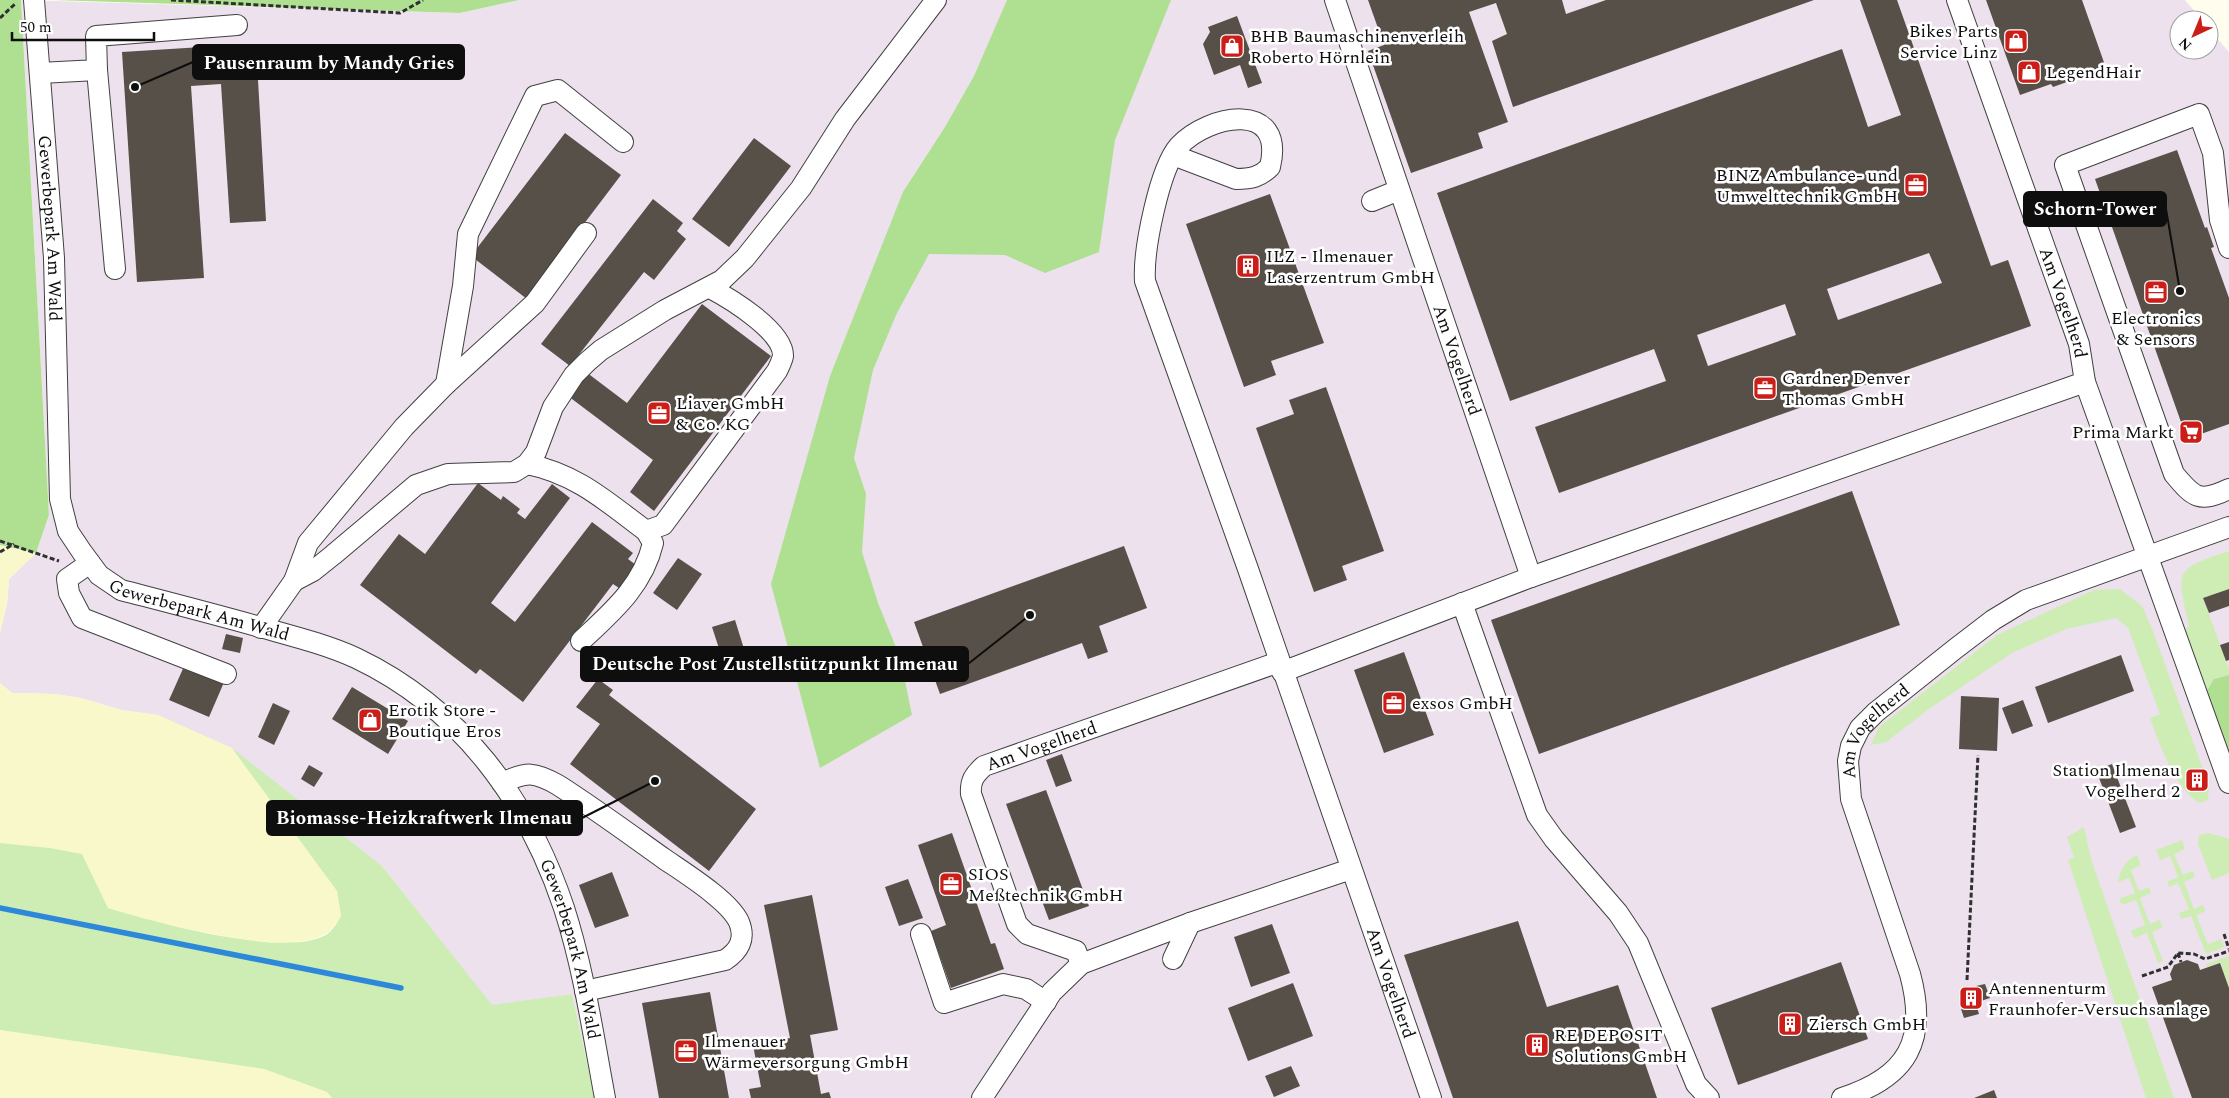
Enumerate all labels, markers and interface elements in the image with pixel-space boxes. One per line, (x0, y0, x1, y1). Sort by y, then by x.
scale bar (12, 10, 155, 42)
north arrow (2169, 10, 2219, 60)
text: 50 m (20, 16, 52, 39)
place label: Bikes Parts Service Linz (1900, 18, 1998, 66)
place label: BHB Baumaschinenverleih Roberto Hörnlein (1250, 23, 1464, 71)
shop icon: Bikes Parts Service Linz (2003, 28, 2029, 54)
text: N (2174, 32, 2197, 56)
shop icon: BHB Baumaschinenverleih Roberto Hörnlein (1219, 33, 1245, 59)
callout: Pausenraum by Mandy Gries (193, 45, 464, 79)
text: Pausenraum by Mandy Gries (204, 49, 454, 78)
shop icon: LegendHair (2016, 59, 2042, 85)
place label: LegendHair (2046, 59, 2141, 86)
street label: Gewerbepark Am Wald (31, 134, 69, 322)
place label: BINZ Ambulance- und Umwelttechnik GmbH (1716, 162, 1898, 210)
office icon: BINZ Ambulance- und Umwelttechnik GmbH (1903, 172, 1929, 198)
callout: Schorn-Tower (2024, 192, 2166, 226)
text: Schorn-Tower (2034, 195, 2157, 224)
place label: ILZ - Ilmenauer Laserzentrum GmbH (1266, 243, 1435, 291)
street label: Am Vogelherd (2032, 243, 2094, 360)
building icon: ILZ - Ilmenauer Laserzentrum GmbH (1235, 253, 1261, 279)
office icon: Electronics & Sensors (2143, 279, 2169, 305)
street label: Am Vogelherd (1426, 301, 1489, 419)
place label: Electronics & Sensors (2111, 305, 2201, 353)
place label: Gardner Denver Thomas GmbH (1782, 365, 1910, 413)
office icon: Gardner Denver Thomas GmbH (1752, 375, 1778, 401)
place label: Liaver GmbH & Co. KG (676, 390, 785, 438)
office icon: Liaver GmbH & Co. KG (646, 400, 672, 426)
place label: Prima Markt (2072, 419, 2174, 446)
supermarket icon: Prima Markt (2178, 419, 2204, 445)
street label: Gewerbepark Am Wald (103, 572, 293, 648)
callout: Deutsche Post Zustellstützpunkt Ilmenau (581, 647, 968, 681)
text: Deutsche Post Zustellstützpunkt Ilmenau (592, 650, 958, 679)
street label: Am Vogelherd (1834, 677, 1915, 780)
office icon: exsos GmbH (1381, 690, 1407, 716)
place label: exsos GmbH (1412, 690, 1513, 717)
place label: Erotik Store - Boutique Eros (388, 697, 502, 745)
shop icon: Erotik Store - Boutique Eros (357, 707, 383, 733)
street label: Am Vogelherd (982, 714, 1100, 778)
place label: Station Ilmenau Vogelherd 2 (2053, 757, 2180, 805)
building icon: Station Ilmenau Vogelherd 2 (2184, 767, 2210, 793)
callout: Biomasse-Heizkraftwerk Ilmenau (267, 801, 582, 835)
text: Biomasse-Heizkraftwerk Ilmenau (276, 804, 572, 833)
street label: Gewerbepark Am Wald (533, 854, 608, 1042)
place label: SIOS Meßtechnik GmbH (968, 861, 1123, 909)
office icon: SIOS Meßtechnik GmbH (938, 871, 964, 897)
street label: Am Vogelherd (1359, 924, 1423, 1042)
place label: Antennenturm Fraunhofer-Versuchsanlage (1988, 975, 2208, 1023)
building icon: Antennenturm Fraunhofer-Versuchsanlage (1958, 985, 1984, 1011)
building icon: Ziersch GmbH (1777, 1011, 1803, 1037)
place label: Ziersch GmbH (1808, 1011, 1926, 1038)
place label: RE DEPOSIT Solutions GmbH (1554, 1022, 1687, 1070)
place label: Ilmenauer Wärmeversorgung GmbH (704, 1028, 909, 1076)
building icon: RE DEPOSIT Solutions GmbH (1524, 1032, 1550, 1058)
office icon: Ilmenauer Wärmeversorgung GmbH (673, 1038, 699, 1064)

